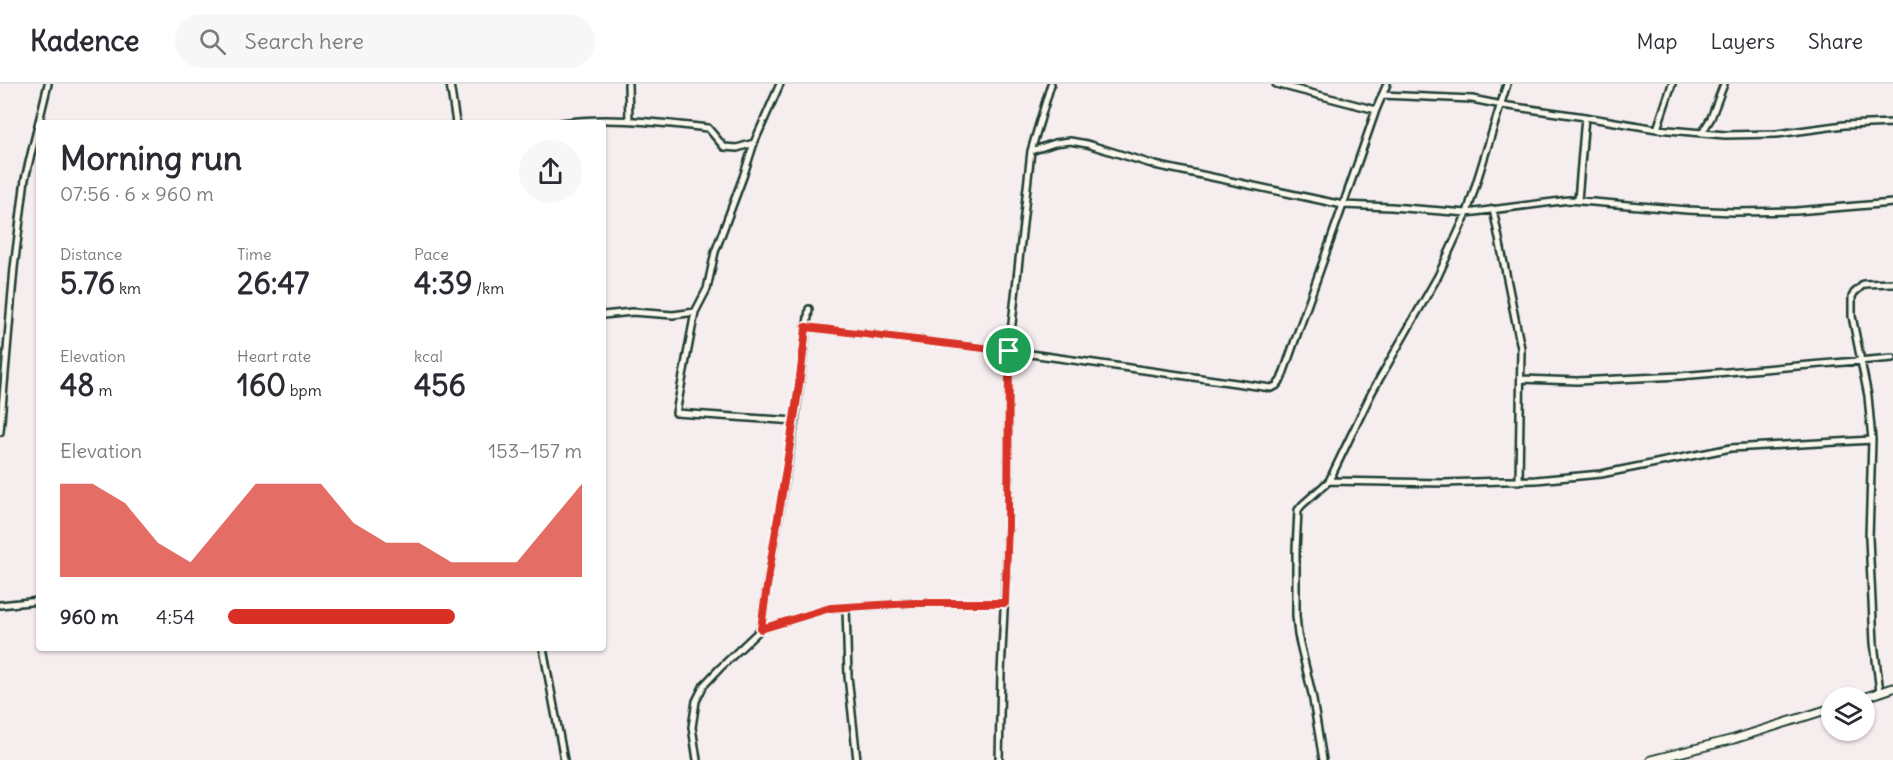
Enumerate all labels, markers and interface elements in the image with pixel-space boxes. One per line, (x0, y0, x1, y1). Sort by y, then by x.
search box (175, 14, 595, 68)
text: Kadence (30, 23, 139, 59)
icon: search (196, 25, 229, 58)
text: Search here (244, 27, 364, 55)
text: Map (1637, 28, 1677, 55)
text: Layers (1710, 28, 1775, 55)
text: Share (1808, 28, 1863, 55)
text: Morning run (60, 137, 242, 179)
button: share (519, 140, 582, 203)
text: 07:56 · 6 × 960 m (60, 181, 214, 206)
text: Distance (60, 244, 122, 264)
text: Time (237, 244, 272, 264)
text: Pace (414, 244, 449, 264)
text: 5.76 (60, 264, 115, 302)
text: 26:47 (237, 264, 309, 302)
text: 4:39 (414, 264, 472, 302)
text: km (115, 278, 141, 298)
text: /km (472, 278, 504, 298)
pin (983, 325, 1034, 376)
icon: arrive (992, 334, 1025, 367)
text: Elevation (60, 346, 126, 366)
text: Heart rate (237, 346, 311, 366)
text: kcal (414, 346, 443, 366)
text: 48 (60, 366, 95, 404)
text: 160 (237, 366, 286, 404)
text: 456 (414, 366, 466, 404)
text: m (95, 380, 112, 400)
text: bpm (286, 380, 322, 400)
text: Elevation (60, 438, 142, 463)
text: 153–157 m (488, 438, 582, 463)
text: 960 m (60, 604, 119, 629)
text: 4:54 (156, 604, 195, 629)
map controls (1821, 687, 1875, 741)
button: layers (1821, 687, 1875, 741)

